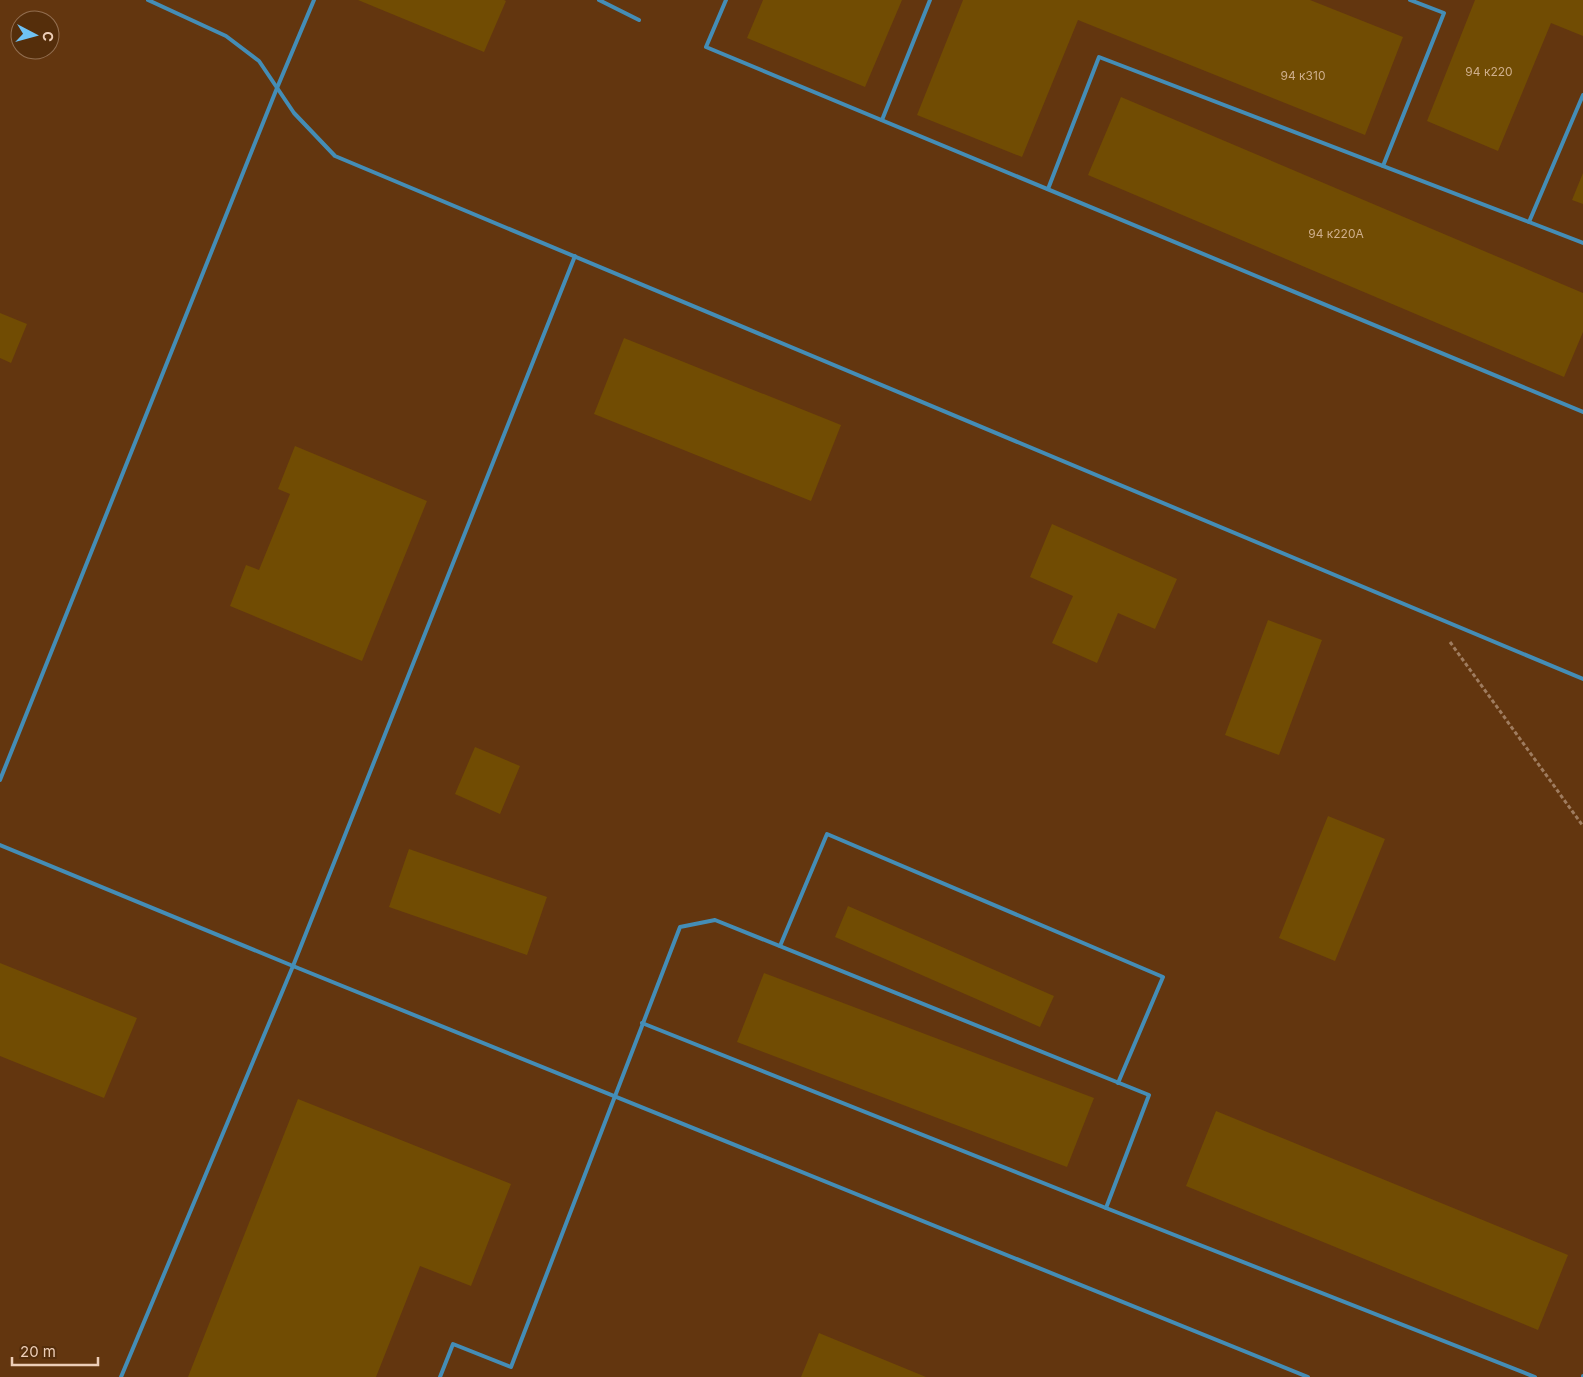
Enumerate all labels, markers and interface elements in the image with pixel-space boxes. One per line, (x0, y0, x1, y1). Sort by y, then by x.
north arrow (10, 10, 60, 60)
text: С (39, 30, 57, 42)
house number: 94 к220 (1465, 64, 1513, 79)
house number: 94 к310 (1281, 68, 1325, 83)
house number: 94 к220А (1308, 226, 1364, 241)
scale bar (12, 1334, 99, 1366)
text: 20 m (20, 1342, 56, 1361)

